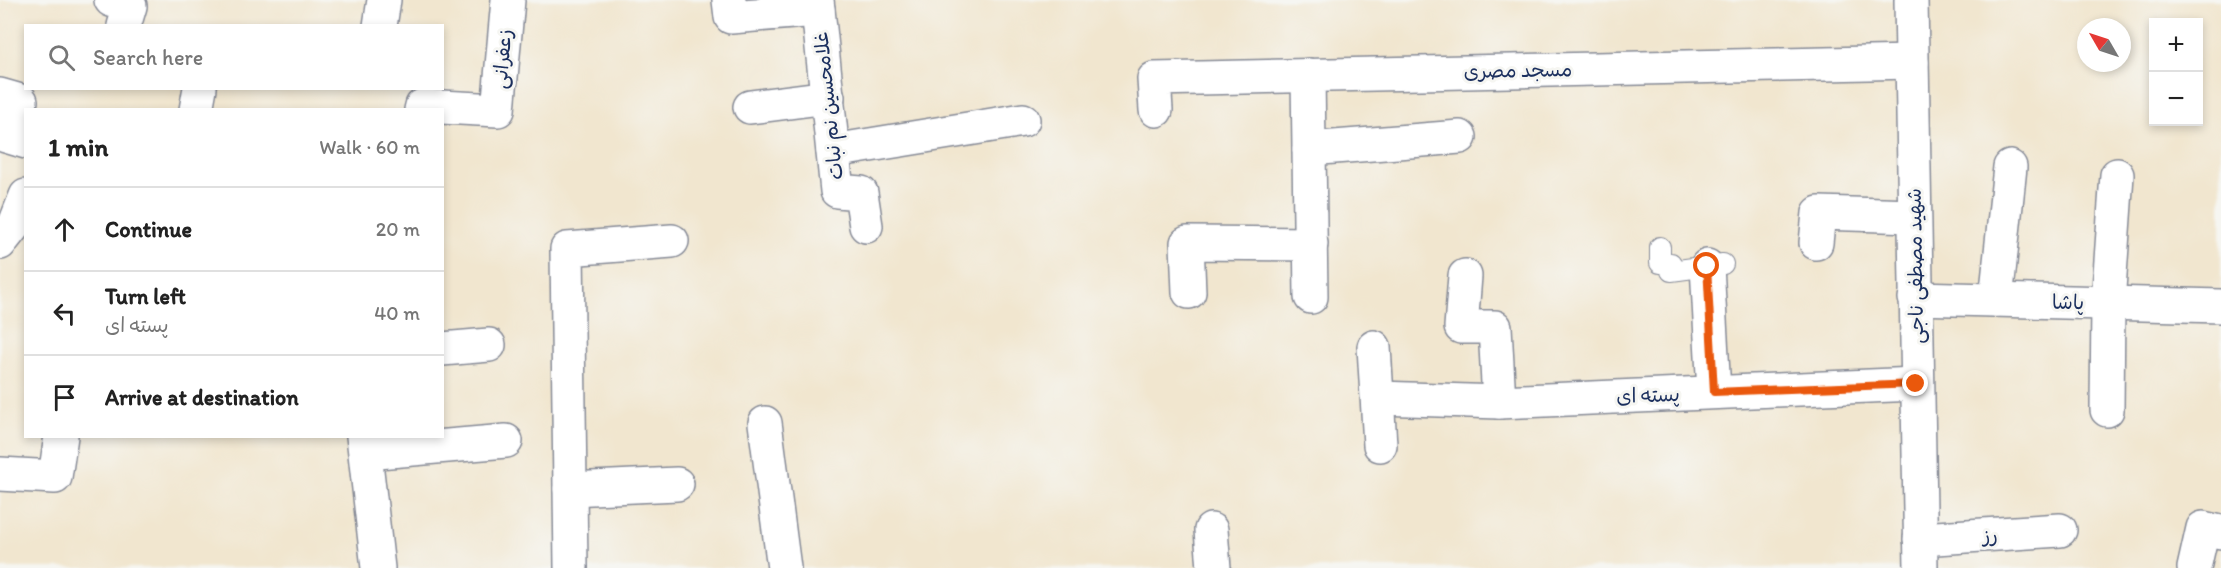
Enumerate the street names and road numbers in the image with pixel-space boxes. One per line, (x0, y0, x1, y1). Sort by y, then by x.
street label: زعفرانی (487, 28, 518, 90)
street label: غلامحسین نم نبات (808, 30, 851, 181)
street label: مسجد مصری (1463, 57, 1573, 83)
street label: شهید مصطفی ناجی (1902, 188, 1929, 344)
street label: پاشا (2052, 290, 2084, 315)
street label: پسته ای (1616, 382, 1680, 409)
street label: رز (1980, 522, 1998, 548)

